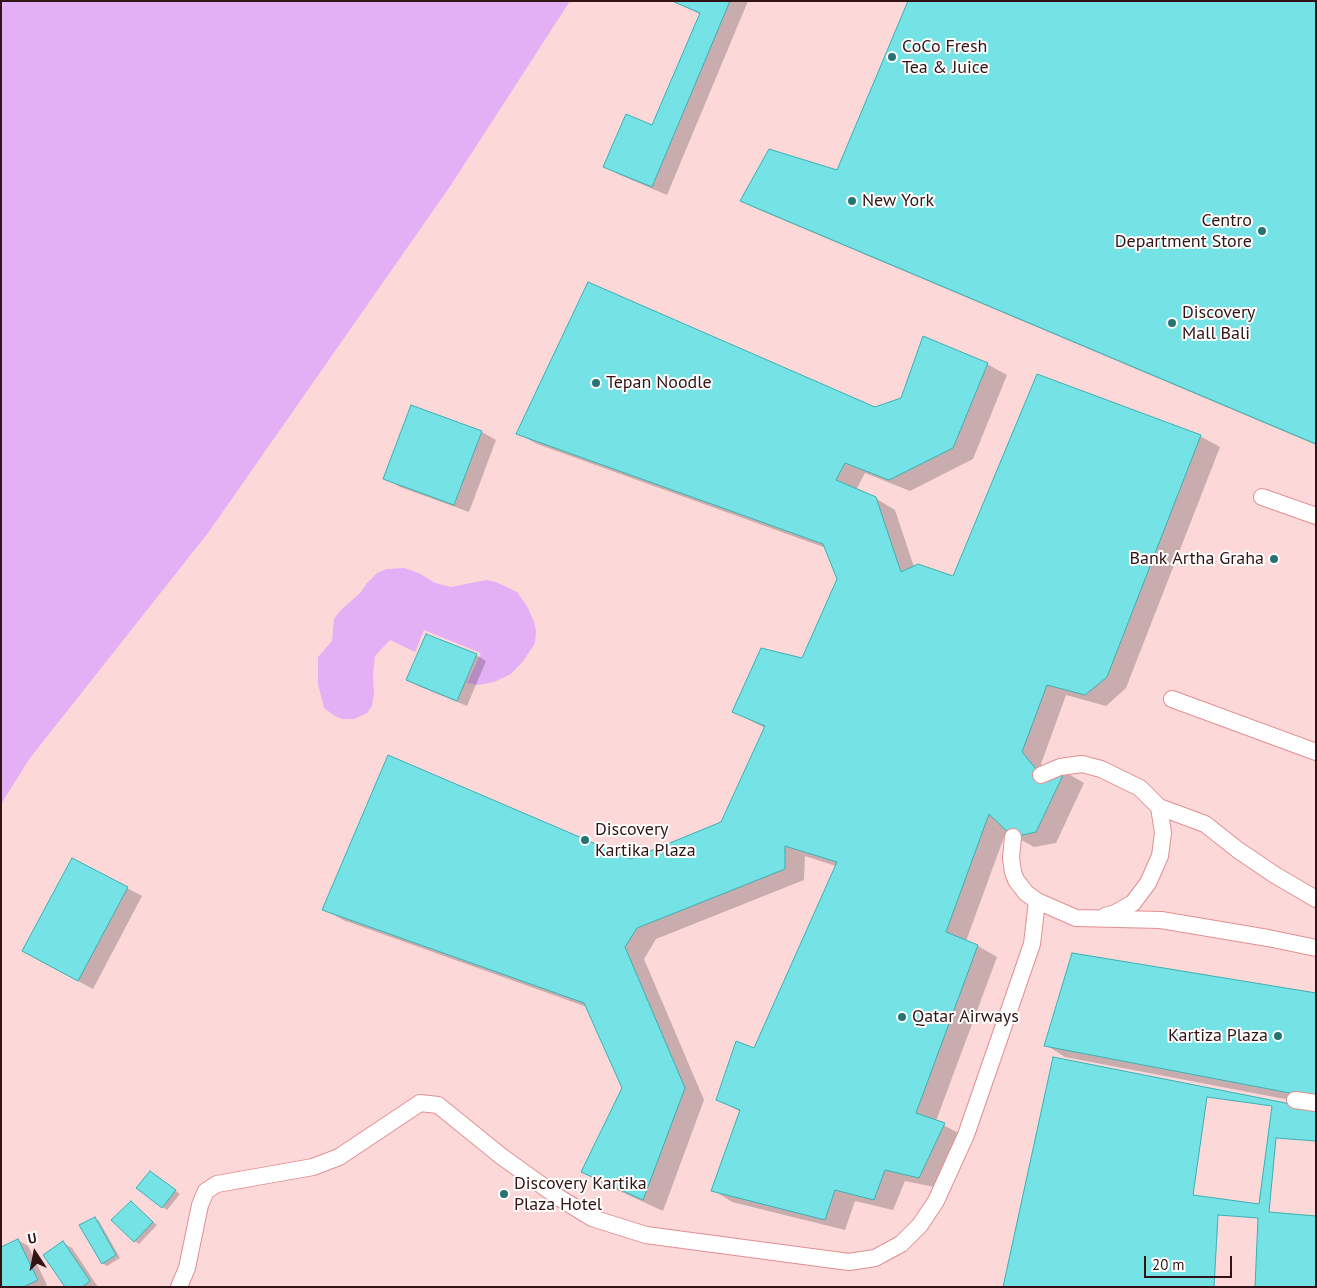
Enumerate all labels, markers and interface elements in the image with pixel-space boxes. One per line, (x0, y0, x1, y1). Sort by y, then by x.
place label: CoCo Fresh Tea & Juice (902, 36, 989, 78)
marker: CoCo Fresh Tea & Juice (886, 51, 898, 63)
place label: New York (862, 190, 934, 212)
marker: New York (846, 195, 858, 207)
place label: Centro Department Store (1115, 210, 1252, 252)
marker: Centro Department Store (1256, 225, 1268, 237)
place label: Discovery Mall Bali (1182, 302, 1255, 344)
marker: Discovery Mall Bali (1166, 317, 1178, 329)
place label: Tepan Noodle (606, 372, 712, 394)
marker: Tepan Noodle (590, 377, 602, 389)
place label: Bank Artha Graha (1130, 548, 1264, 570)
marker: Bank Artha Graha (1268, 553, 1280, 565)
place label: Discovery Kartika Plaza (595, 819, 696, 862)
marker: Discovery Kartika Plaza (579, 834, 591, 846)
place label: Qatar Airways (912, 1006, 1019, 1028)
marker: Qatar Airways (896, 1011, 908, 1023)
place label: Kartiza Plaza (1168, 1025, 1268, 1047)
marker: Kartiza Plaza (1272, 1030, 1284, 1042)
place label: Discovery Kartika Plaza Hotel (514, 1173, 647, 1216)
marker: Discovery Kartika Plaza Hotel (498, 1188, 510, 1200)
north arrow (10, 1228, 60, 1278)
text: U (26, 1229, 38, 1248)
scale bar (1147, 1246, 1234, 1278)
text: 20 m (1152, 1255, 1185, 1274)

